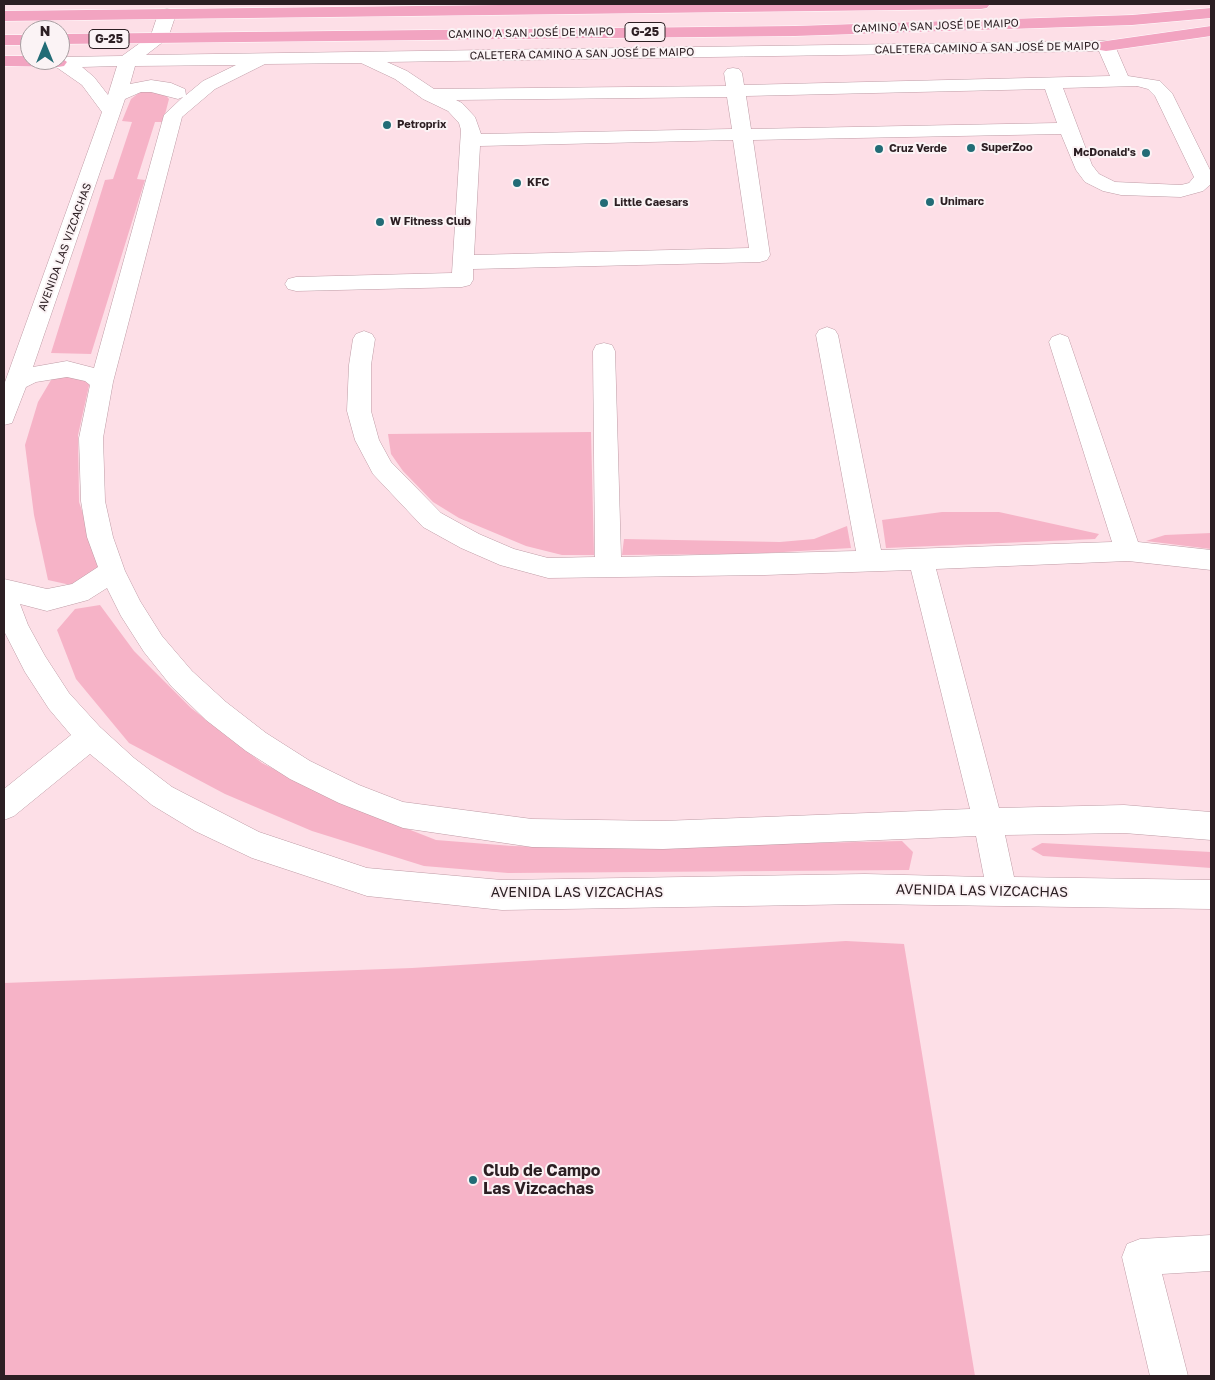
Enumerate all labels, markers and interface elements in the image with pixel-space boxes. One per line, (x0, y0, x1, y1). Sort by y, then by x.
street label: CAMINO A SAN JOSÉ DE MAIPO (853, 17, 1019, 35)
north arrow (20, 20, 70, 70)
text: N (40, 22, 50, 39)
road number: G-25 (625, 22, 665, 42)
street label: CAMINO A SAN JOSÉ DE MAIPO (448, 25, 614, 41)
road number: G-25 (89, 30, 129, 48)
street label: CALETERA CAMINO A SAN JOSÉ DE MAIPO (875, 39, 1099, 57)
street label: CALETERA CAMINO A SAN JOSÉ DE MAIPO (470, 45, 694, 63)
place label: Petroprix (397, 118, 446, 132)
marker: Petroprix (381, 119, 393, 131)
place label: SuperZoo (981, 141, 1032, 155)
place label: Cruz Verde (889, 142, 947, 156)
marker: SuperZoo (965, 142, 977, 154)
marker: Cruz Verde (873, 143, 885, 155)
place label: McDonald's (1073, 146, 1136, 160)
marker: McDonald's (1140, 147, 1152, 159)
place label: KFC (527, 176, 549, 190)
marker: KFC (511, 177, 523, 189)
street label: AVENIDA LAS VIZCACHAS (36, 181, 94, 313)
place label: Unimarc (940, 195, 984, 209)
place label: Little Caesars (614, 196, 689, 210)
marker: Unimarc (924, 196, 936, 208)
marker: Little Caesars (598, 197, 610, 209)
place label: W Fitness Club (390, 215, 471, 229)
marker: W Fitness Club (374, 216, 386, 228)
street label: AVENIDA LAS VIZCACHAS (896, 881, 1068, 901)
street label: AVENIDA LAS VIZCACHAS (491, 885, 663, 901)
place label: Club de Campo Las Vizcachas (483, 1161, 600, 1199)
marker: Club de Campo Las Vizcachas (467, 1174, 479, 1186)

